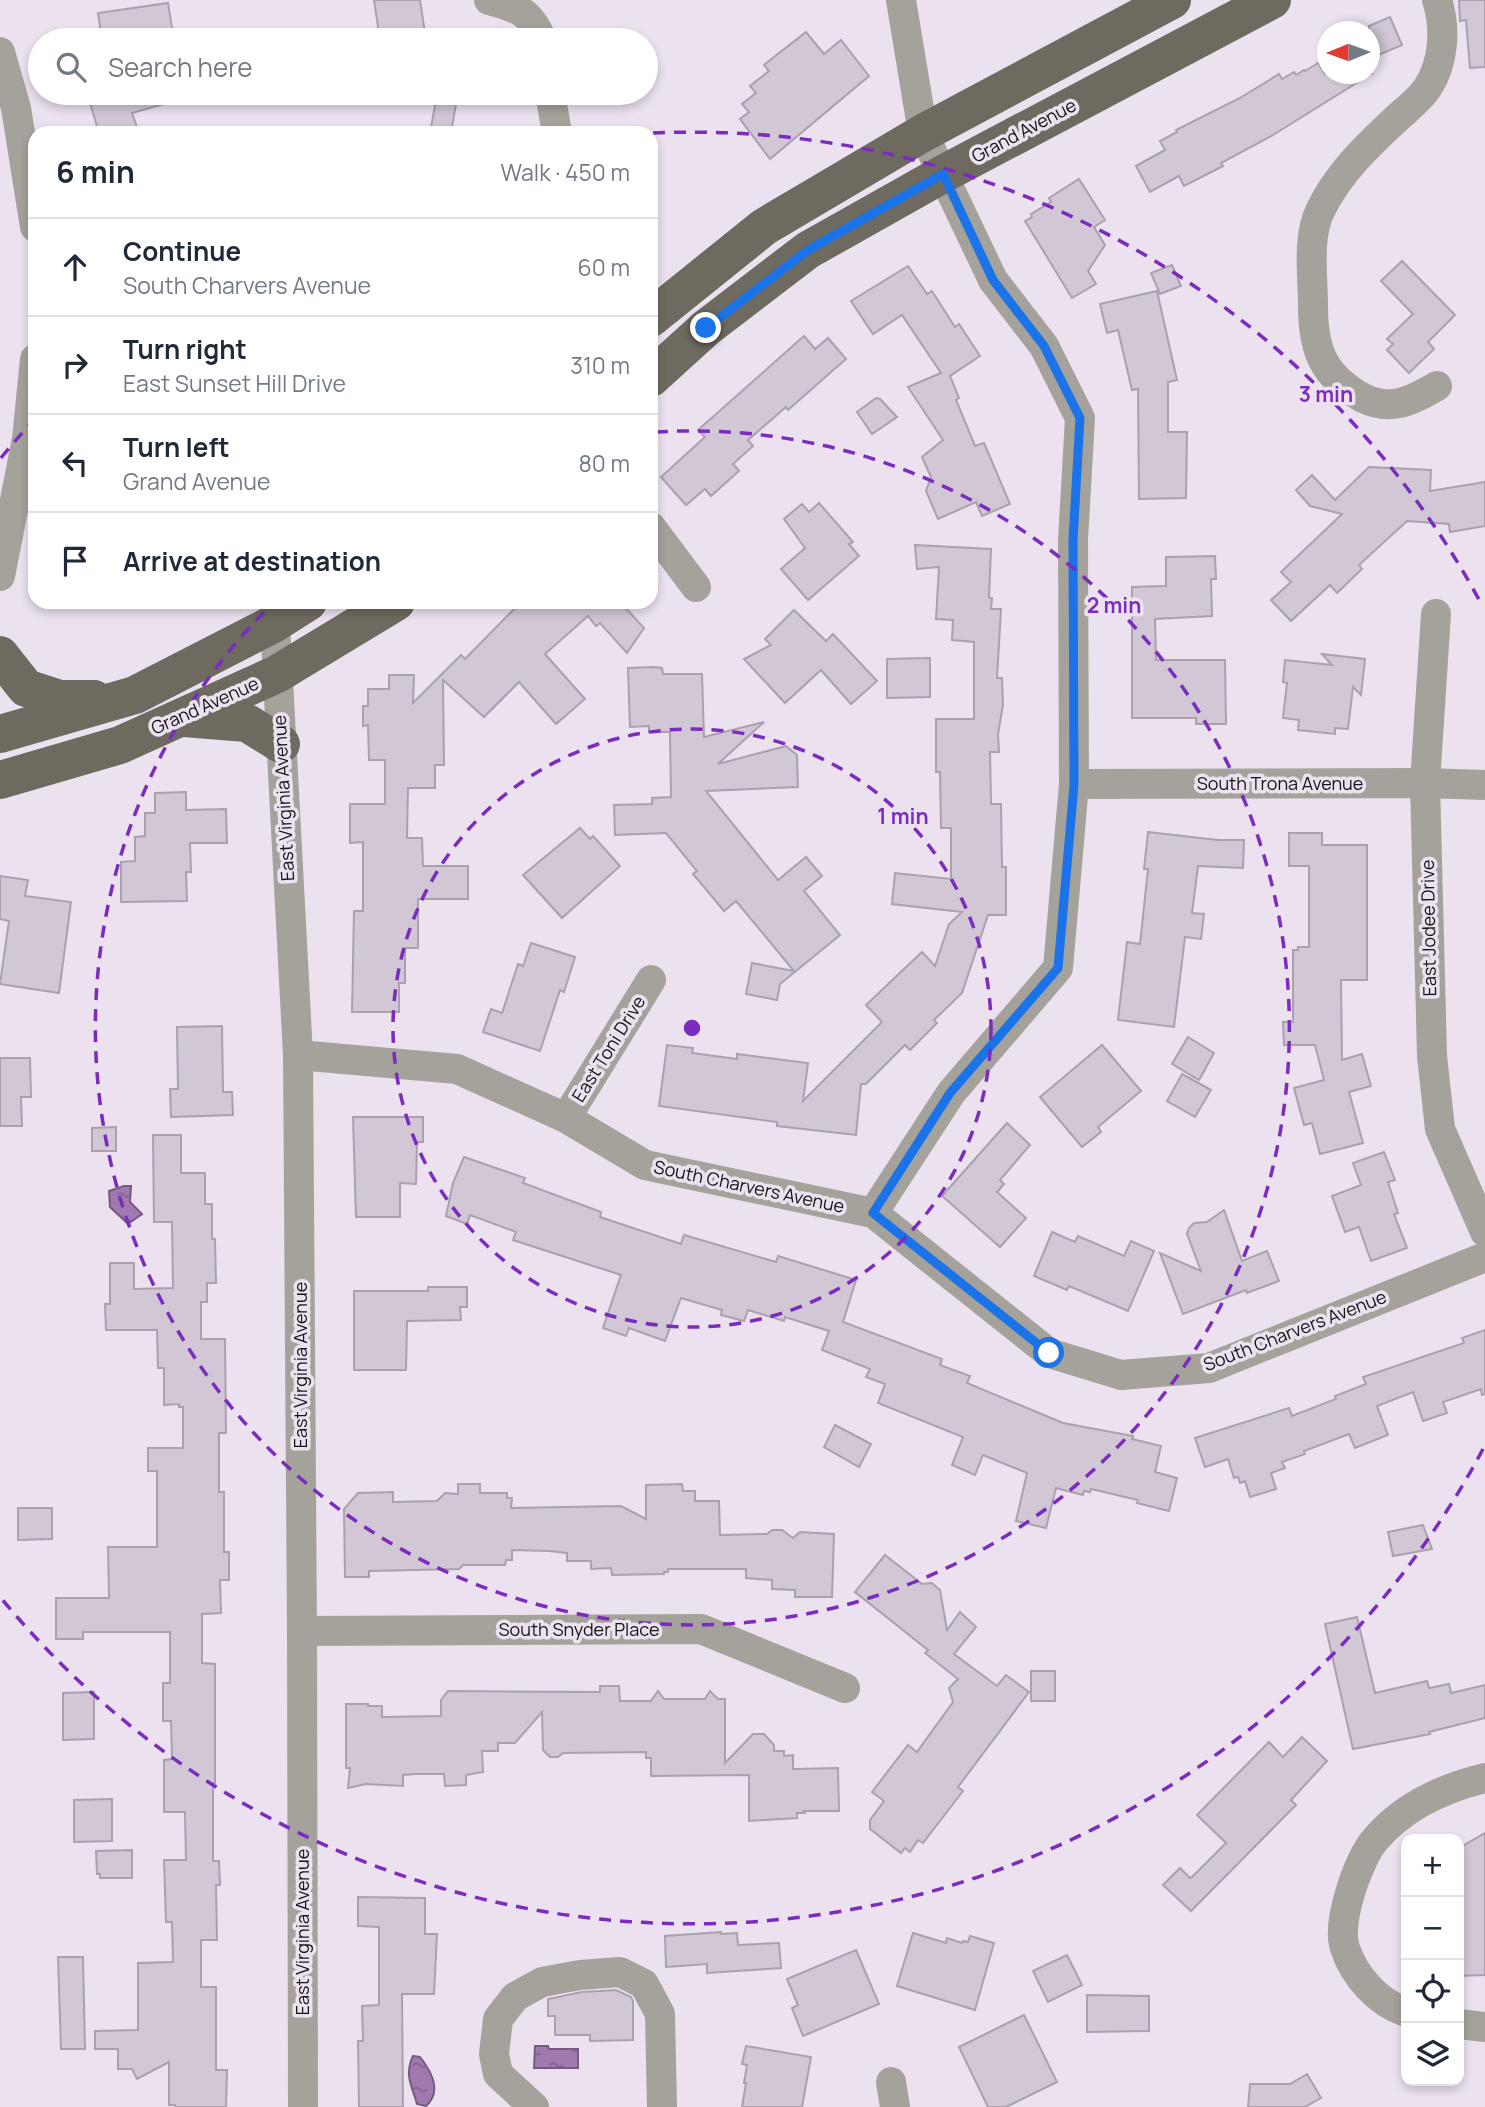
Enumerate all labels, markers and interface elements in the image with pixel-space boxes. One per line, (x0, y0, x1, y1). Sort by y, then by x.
north arrow (1317, 21, 1380, 84)
search box (28, 28, 658, 105)
icon: search (52, 48, 90, 86)
text: Search here (108, 49, 253, 85)
street label: Grand Avenue (967, 92, 1080, 168)
text: 6 min (56, 151, 135, 192)
text: Walk · 450 m (501, 156, 630, 188)
text: Continue (123, 233, 241, 269)
icon: ahead (56, 248, 94, 286)
text: 60 m (578, 251, 630, 283)
text: South Charvers Avenue (123, 269, 371, 301)
route end (690, 312, 721, 343)
text: Turn right (123, 331, 247, 367)
icon: right (56, 346, 94, 384)
text: 310 m (570, 349, 630, 381)
text: East Sunset Hill Drive (123, 367, 346, 399)
text: 3 min (1299, 380, 1353, 408)
text: Turn left (123, 429, 230, 465)
icon: left (56, 444, 94, 482)
text: 80 m (579, 447, 630, 479)
text: Grand Avenue (123, 465, 270, 497)
icon: arrive (56, 542, 94, 580)
text: Arrive at destination (123, 543, 381, 579)
text: 2 min (1087, 591, 1141, 619)
street label: Grand Avenue (147, 671, 262, 740)
street label: East Virginia Avenue (267, 714, 299, 882)
street label: South Trona Avenue (1197, 771, 1363, 795)
text: 1 min (877, 802, 929, 830)
street label: East Jodee Drive (1415, 859, 1441, 997)
street label: East Toni Drive (566, 991, 650, 1106)
centre of rings (680, 1016, 704, 1040)
street label: South Charvers Avenue (652, 1154, 847, 1218)
street label: East Virginia Avenue (288, 1282, 312, 1448)
street label: South Charvers Avenue (1200, 1284, 1390, 1376)
route start (1033, 1337, 1064, 1368)
street label: South Snyder Place (498, 1617, 660, 1641)
map controls (1401, 1834, 1464, 2086)
button: + (1401, 1834, 1464, 1897)
street label: East Virginia Avenue (290, 1849, 314, 2015)
button: − (1401, 1897, 1464, 1960)
button: locate (1401, 1960, 1464, 2023)
button: layers (1401, 2023, 1464, 2086)

